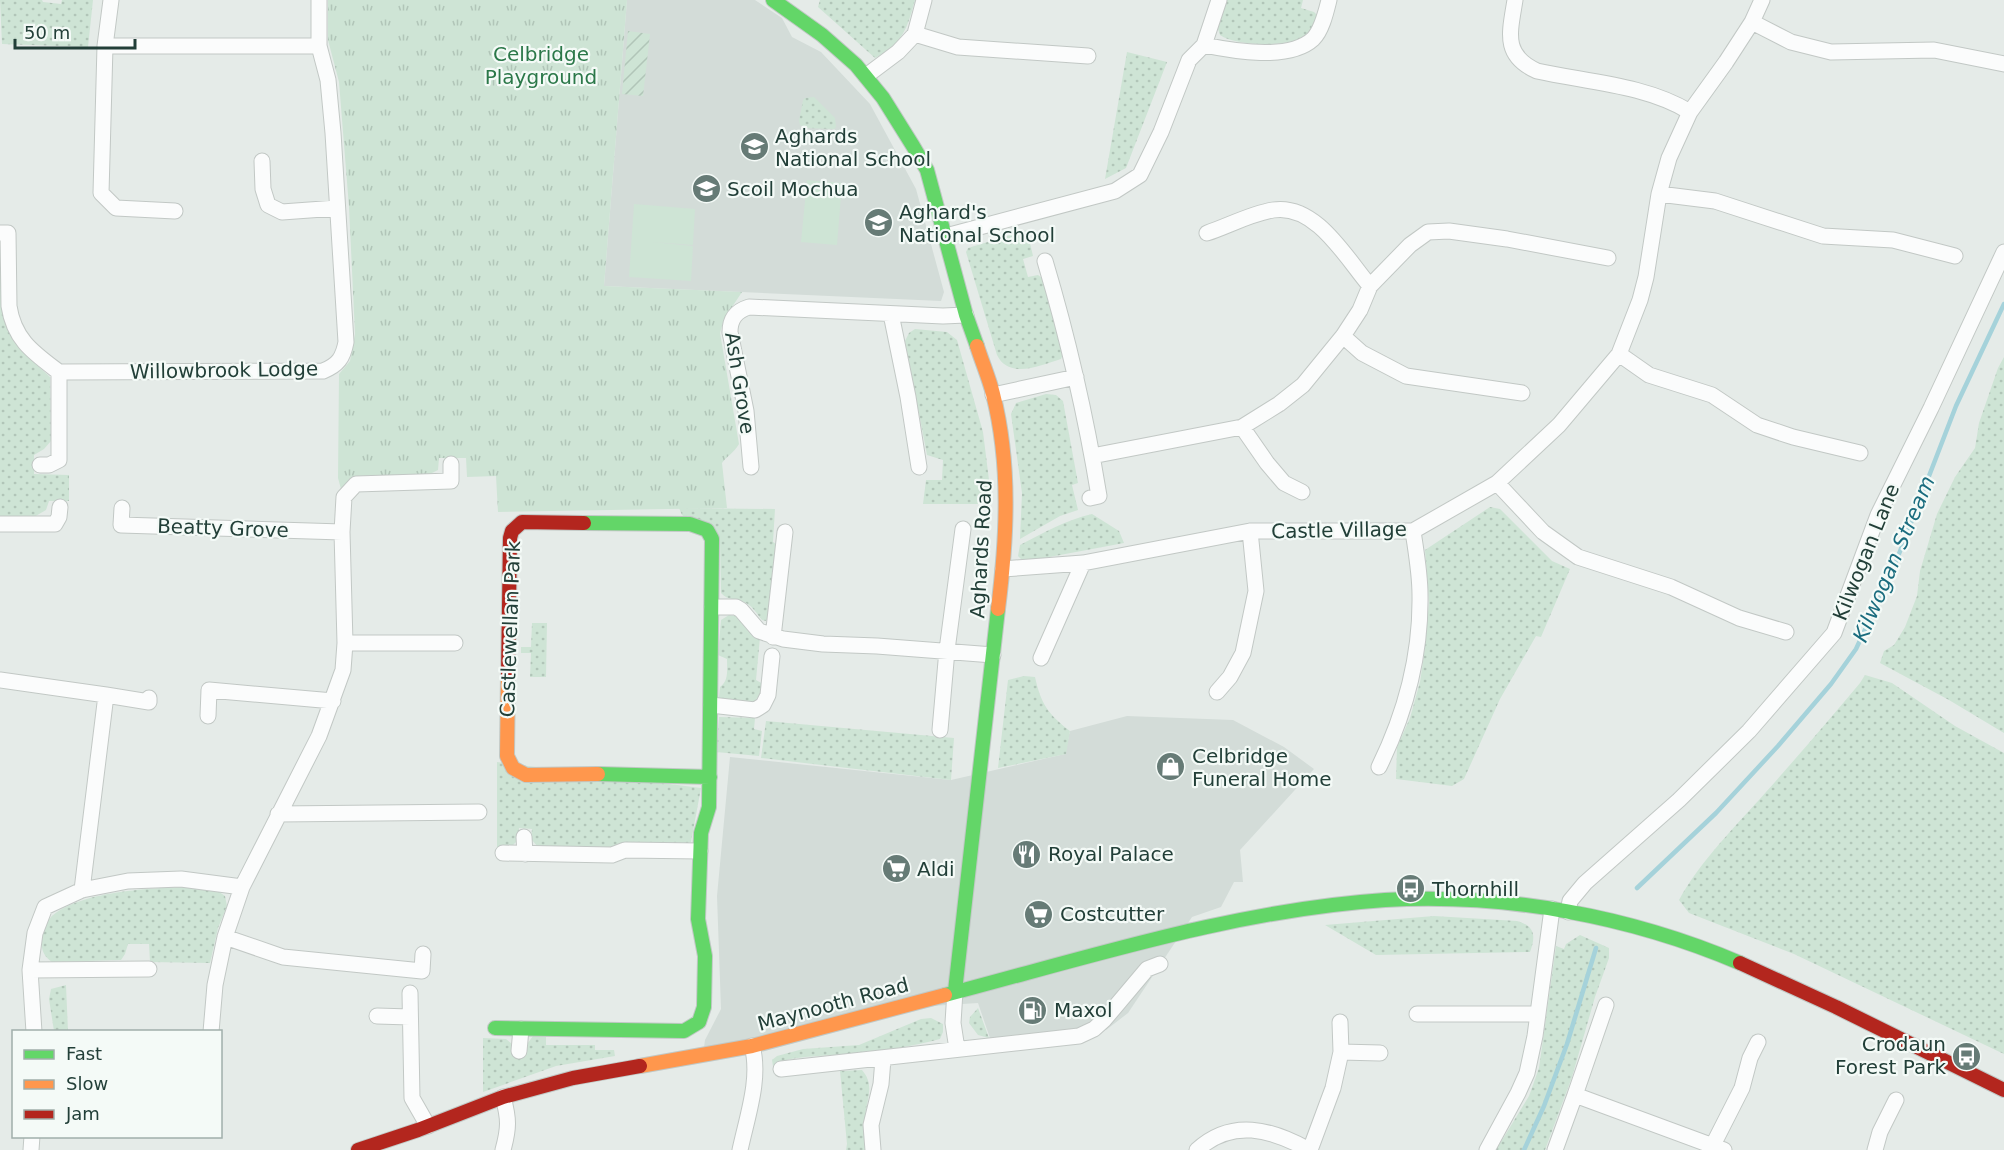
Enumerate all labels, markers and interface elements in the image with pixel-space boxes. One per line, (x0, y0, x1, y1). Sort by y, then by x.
scale bar (15, 12, 135, 50)
text: 50 m (24, 22, 70, 43)
park label: Celbridge Playground (485, 42, 597, 89)
place label: Aghards National School (775, 124, 931, 171)
school or university icon: Aghards National School (738, 131, 770, 163)
school or university icon: Scoil Mochua (690, 173, 722, 205)
place label: Scoil Mochua (727, 177, 859, 201)
place label: Aghard's National School (899, 200, 1055, 247)
school or university icon: Aghard's National School (862, 207, 894, 239)
street label: Ash Grove (720, 330, 760, 436)
street label: Willowbrook Lodge (130, 356, 318, 384)
water label: Kilwogan Stream (1848, 472, 1940, 646)
street label: Aghards Road (965, 479, 997, 619)
street label: Kilwogan Lane (1828, 480, 1904, 624)
street label: Beatty Grove (157, 514, 289, 542)
street label: Castle Village (1271, 517, 1407, 543)
street label: Castlewellan Park (495, 540, 525, 718)
place label: Celbridge Funeral Home (1192, 744, 1332, 791)
shop icon: Celbridge Funeral Home (1155, 751, 1187, 783)
restaurant icon: Royal Palace (1011, 838, 1043, 870)
place label: Royal Palace (1048, 842, 1174, 866)
supermarket icon: Aldi (880, 853, 912, 885)
place label: Aldi (917, 857, 955, 881)
bus stop icon: Thornhill (1395, 873, 1427, 905)
place label: Thornhill (1431, 877, 1519, 901)
supermarket icon: Costcutter (1023, 898, 1055, 930)
place label: Costcutter (1060, 902, 1165, 926)
street label: Maynooth Road (755, 972, 911, 1036)
fuel station icon: Maxol (1017, 994, 1049, 1026)
place label: Maxol (1054, 998, 1113, 1022)
legend (12, 1030, 222, 1138)
place label: Crodaun Forest Park (1835, 1032, 1946, 1079)
bus stop icon: Crodaun Forest Park (1951, 1040, 1983, 1072)
text: Fast (66, 1043, 102, 1064)
text: Slow (66, 1073, 108, 1094)
text: Jam (65, 1103, 100, 1124)

